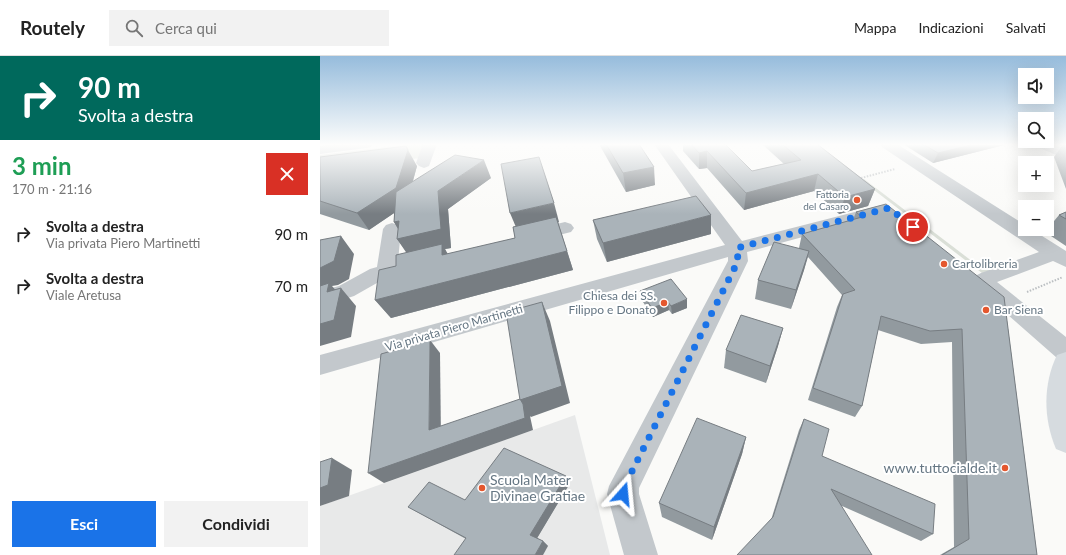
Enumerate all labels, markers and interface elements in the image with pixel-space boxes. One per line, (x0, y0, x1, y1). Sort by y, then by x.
search box (109, 10, 389, 46)
text: Routely (20, 16, 85, 39)
icon: search (123, 17, 145, 39)
text: Cerca qui (155, 19, 217, 37)
text: Mappa (854, 19, 896, 36)
text: Indicazioni (918, 19, 984, 36)
text: Salvati (1006, 19, 1046, 36)
map controls (1018, 68, 1054, 236)
button: sound (1018, 68, 1054, 104)
text: 90 m (78, 70, 141, 104)
icon: right (12, 72, 64, 124)
text: Svolta a destra (78, 104, 194, 126)
button: search (1018, 112, 1054, 148)
text: 3 min (12, 151, 72, 180)
button: close (266, 153, 308, 195)
button: + (1018, 156, 1054, 192)
text: 170 m · 21:16 (12, 181, 92, 197)
place label: Fattoria del Casaro (803, 188, 849, 212)
marker: Fattoria del Casaro (852, 195, 862, 205)
button: − (1018, 200, 1054, 236)
pin (896, 210, 930, 244)
icon: arrive (902, 216, 924, 238)
text: Svolta a destra (46, 217, 144, 235)
icon: right (12, 223, 34, 245)
text: 90 m (274, 225, 308, 243)
text: Via privata Piero Martinetti (46, 235, 200, 251)
place label: Cartolibreria (952, 256, 1018, 271)
marker: Cartolibreria (939, 259, 949, 269)
text: Svolta a destra (46, 269, 144, 287)
icon: right (12, 275, 34, 297)
text: 70 m (274, 277, 308, 295)
text: Viale Aretusa (46, 287, 121, 303)
place label: Chiesa dei SS. Filippo e Donato (568, 288, 656, 317)
marker: Chiesa dei SS. Filippo e Donato (659, 298, 669, 308)
street label: Via privata Piero Martinetti (383, 301, 524, 354)
place label: Bar Siena (994, 302, 1043, 317)
marker: Bar Siena (981, 305, 991, 315)
place label: www.tuttocialde.it (883, 459, 997, 476)
marker: www.tuttocialde.it (1000, 463, 1010, 473)
place label: Scuola Mater Divinae Gratiae (490, 471, 585, 504)
position arrow (602, 473, 644, 515)
marker: Scuola Mater Divinae Gratiae (477, 483, 487, 493)
button: Esci (12, 501, 156, 547)
button: Condividi (164, 501, 308, 547)

